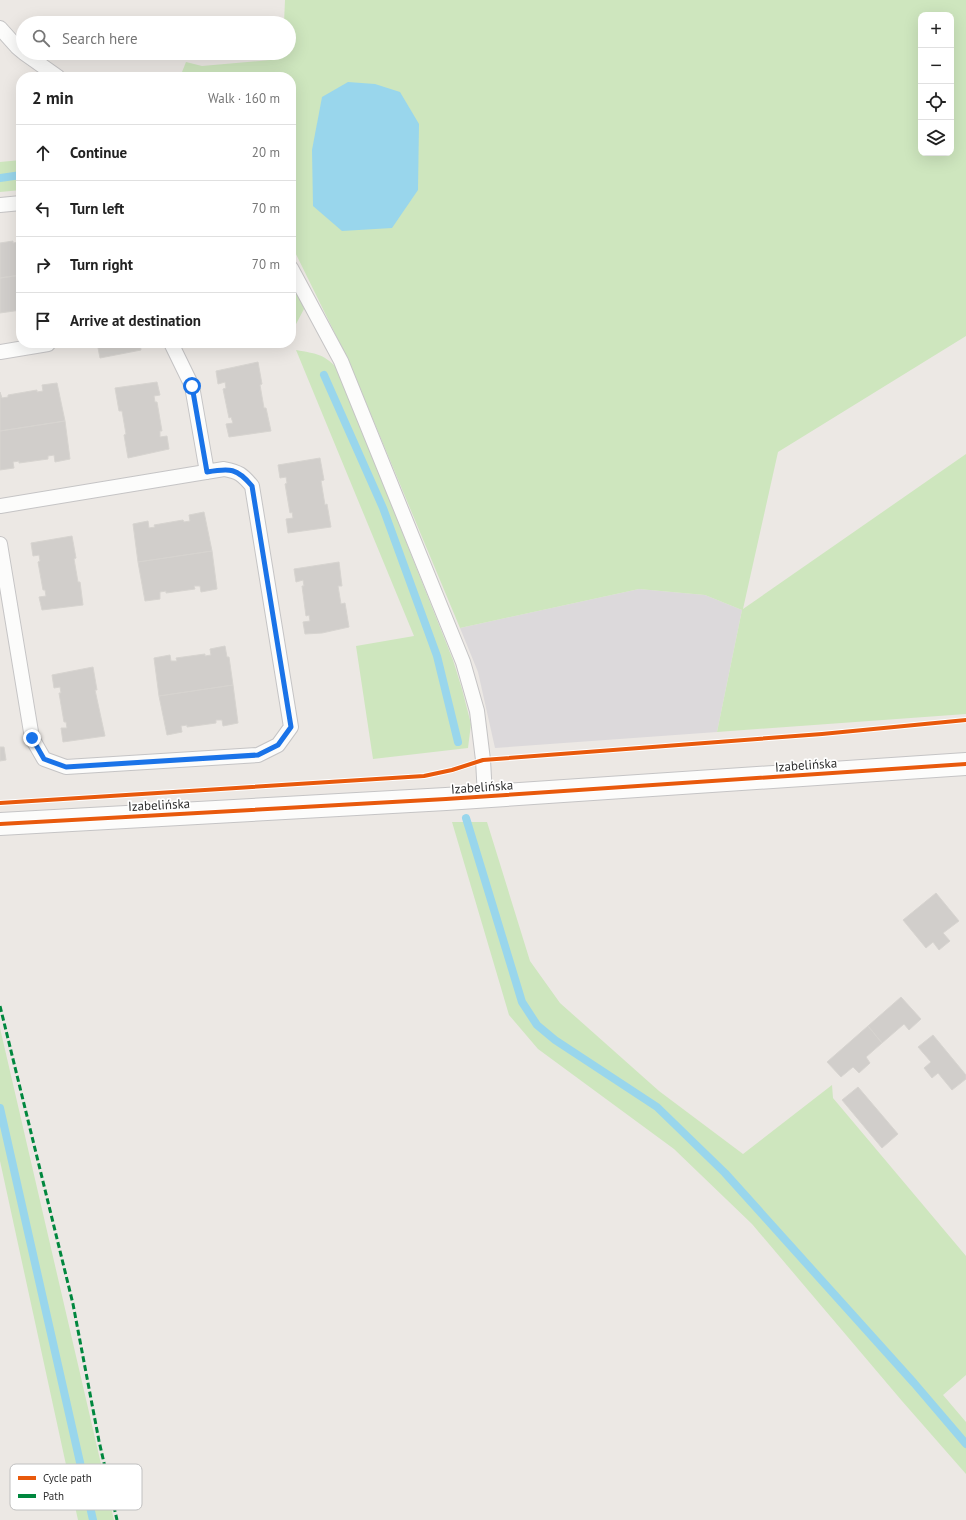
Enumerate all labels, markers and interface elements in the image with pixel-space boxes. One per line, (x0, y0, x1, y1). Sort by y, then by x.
map controls (918, 12, 954, 156)
button: + (918, 12, 954, 48)
search box (16, 16, 296, 60)
icon: search (30, 27, 52, 49)
text: Search here (62, 29, 138, 48)
button: − (918, 48, 954, 84)
button: locate (918, 84, 954, 120)
text: 2 min (32, 87, 73, 109)
text: Walk · 160 m (208, 90, 280, 107)
button: layers (918, 120, 954, 156)
icon: ahead (32, 142, 54, 164)
text: Continue (70, 143, 127, 162)
text: 20 m (252, 144, 280, 161)
icon: left (32, 198, 54, 220)
text: Turn left (70, 199, 124, 218)
text: 70 m (252, 200, 280, 217)
icon: right (32, 254, 54, 276)
text: Turn right (70, 255, 133, 274)
text: 70 m (252, 256, 280, 273)
icon: arrive (32, 310, 54, 332)
text: Arrive at destination (70, 311, 201, 330)
route start (183, 377, 201, 395)
route end (23, 729, 41, 747)
street label: Izabelińska (774, 754, 838, 776)
street label: Izabelińska (450, 776, 514, 798)
street label: Izabelińska (127, 795, 191, 815)
legend (10, 1464, 142, 1510)
text: Cycle path (43, 1471, 92, 1485)
text: Path (43, 1489, 64, 1503)

